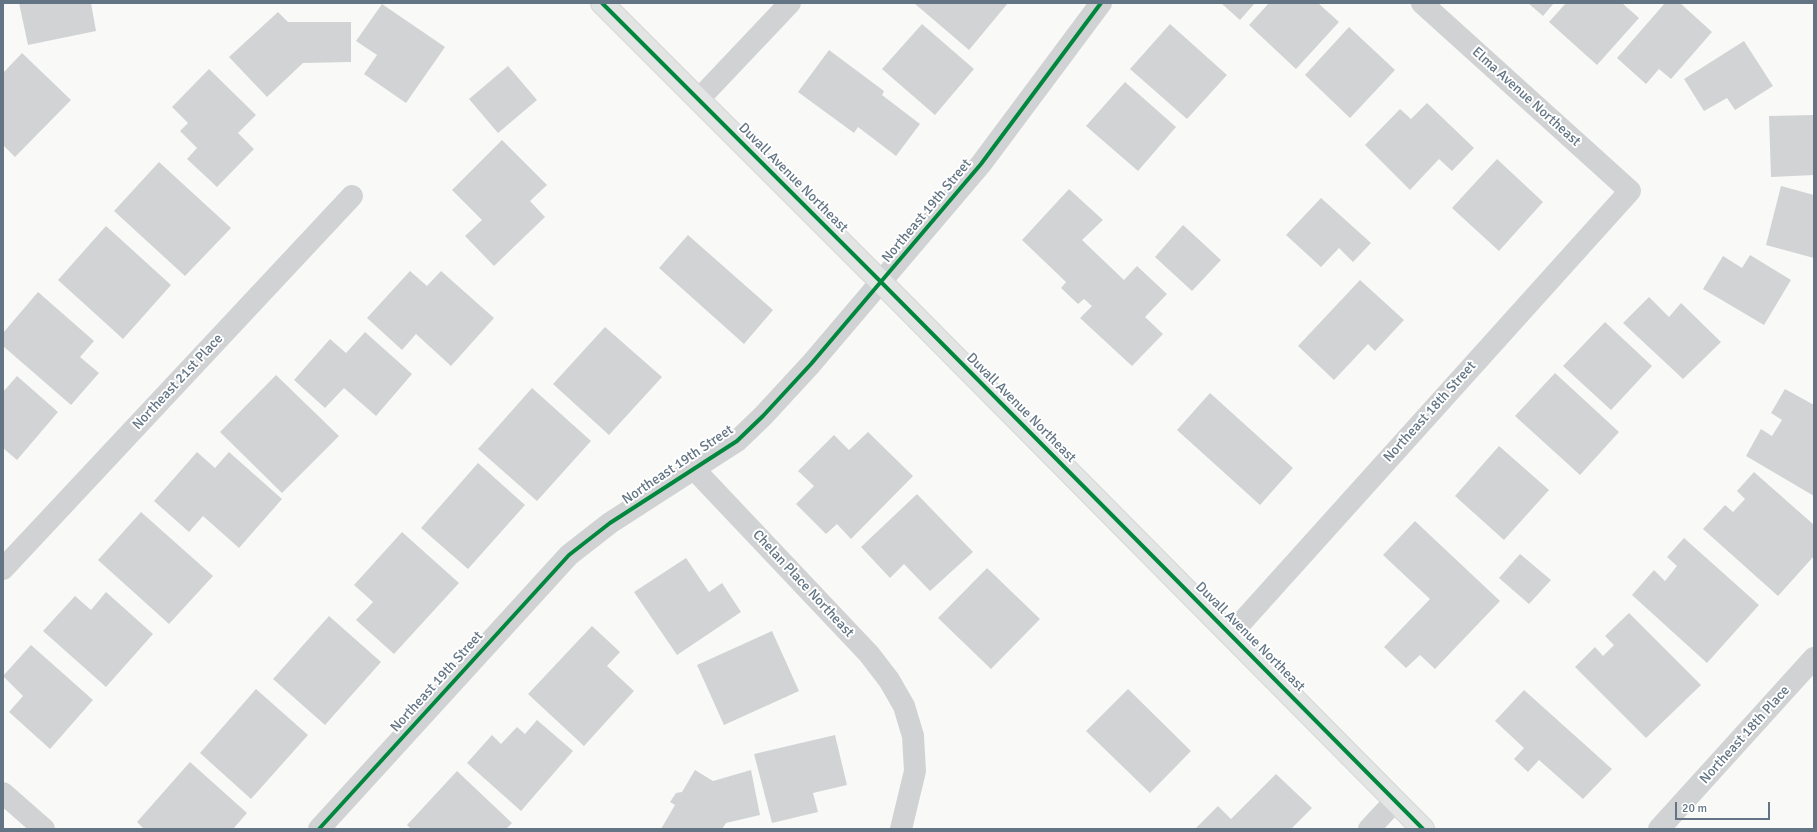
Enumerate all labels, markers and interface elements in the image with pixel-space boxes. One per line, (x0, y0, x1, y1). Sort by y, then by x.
street label: Elma Avenue Northeast (1468, 44, 1584, 150)
street label: Duvall Avenue Northeast (735, 120, 851, 236)
street label: Northeast 19th Street (879, 156, 975, 266)
street label: Northeast 21st Place (129, 331, 227, 433)
street label: Duvall Avenue Northeast (963, 350, 1079, 466)
street label: Northeast 18th Street (1380, 358, 1480, 466)
street label: Northeast 19th Street (619, 422, 737, 508)
street label: Chelan Place Northeast (749, 527, 857, 641)
street label: Duvall Avenue Northeast (1192, 579, 1308, 695)
street label: Northeast 19th Street (387, 628, 487, 736)
street label: Northeast 18th Place (1696, 682, 1794, 788)
scale bar (1677, 794, 1772, 820)
text: 20 m (1682, 801, 1707, 816)

